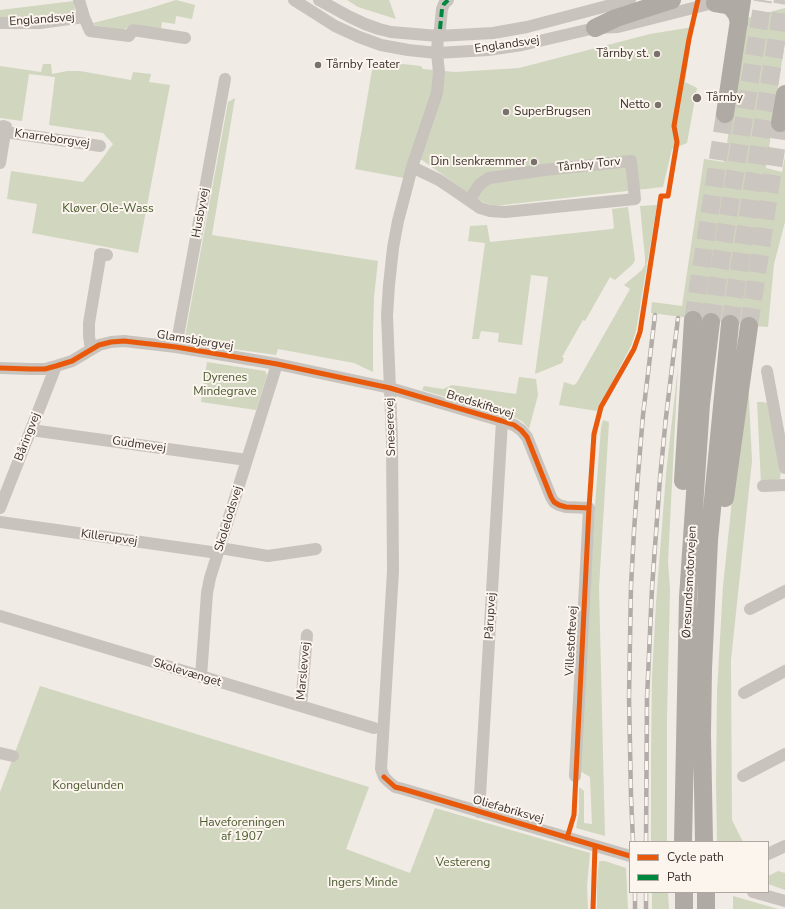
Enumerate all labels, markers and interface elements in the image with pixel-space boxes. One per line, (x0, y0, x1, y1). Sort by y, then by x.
street label: Englandsvej (9, 11, 75, 29)
street label: Englandsvej (474, 33, 540, 57)
place label: Tårnby st. (596, 47, 649, 61)
marker: Tårnby st. (652, 49, 662, 59)
place label: Tårnby Teater (326, 58, 400, 72)
marker: Tårnby Teater (313, 60, 323, 70)
place label: Tårnby (706, 91, 743, 105)
marker: Tårnby (691, 92, 703, 104)
place label: Netto (620, 98, 650, 112)
marker: Netto (653, 100, 663, 110)
place label: SuperBrugsen (514, 105, 591, 119)
marker: SuperBrugsen (501, 107, 511, 117)
street label: Knarreborgvej (13, 127, 91, 151)
place label: Din Isenkræmmer (431, 155, 526, 169)
street label: Tårnby Torv (557, 155, 621, 175)
marker: Din Isenkræmmer (529, 157, 539, 167)
street label: Husbyvej (190, 187, 212, 239)
park label: Kløver Ole-Wass (62, 202, 154, 216)
street label: Glamsbjergvej (156, 328, 234, 354)
park label: Dyrenes Mindegrave (193, 371, 257, 399)
street label: Bredskiftevej (445, 388, 515, 422)
street label: Sneserevej (383, 397, 399, 457)
street label: Båringvej (12, 411, 44, 463)
street label: Gudmevej (111, 434, 167, 456)
street label: Skolelodsvej (212, 484, 246, 554)
street label: Øresundsmotorvejen (680, 525, 700, 639)
street label: Killerupvej (80, 527, 138, 549)
street label: Pårupvej (483, 592, 499, 640)
street label: Villestoftevej (563, 605, 581, 677)
street label: Marslevvej (294, 641, 314, 701)
street label: Skolevænget (151, 656, 223, 690)
park label: Kongelunden (52, 779, 124, 793)
street label: Oliefabriksvej (471, 793, 545, 827)
park label: Haveforeningen af 1907 (199, 816, 285, 844)
legend (629, 841, 769, 893)
text: Cycle path (667, 849, 724, 865)
park label: Vestereng (436, 856, 490, 870)
text: Path (667, 869, 692, 885)
park label: Ingers Minde (328, 876, 398, 890)

